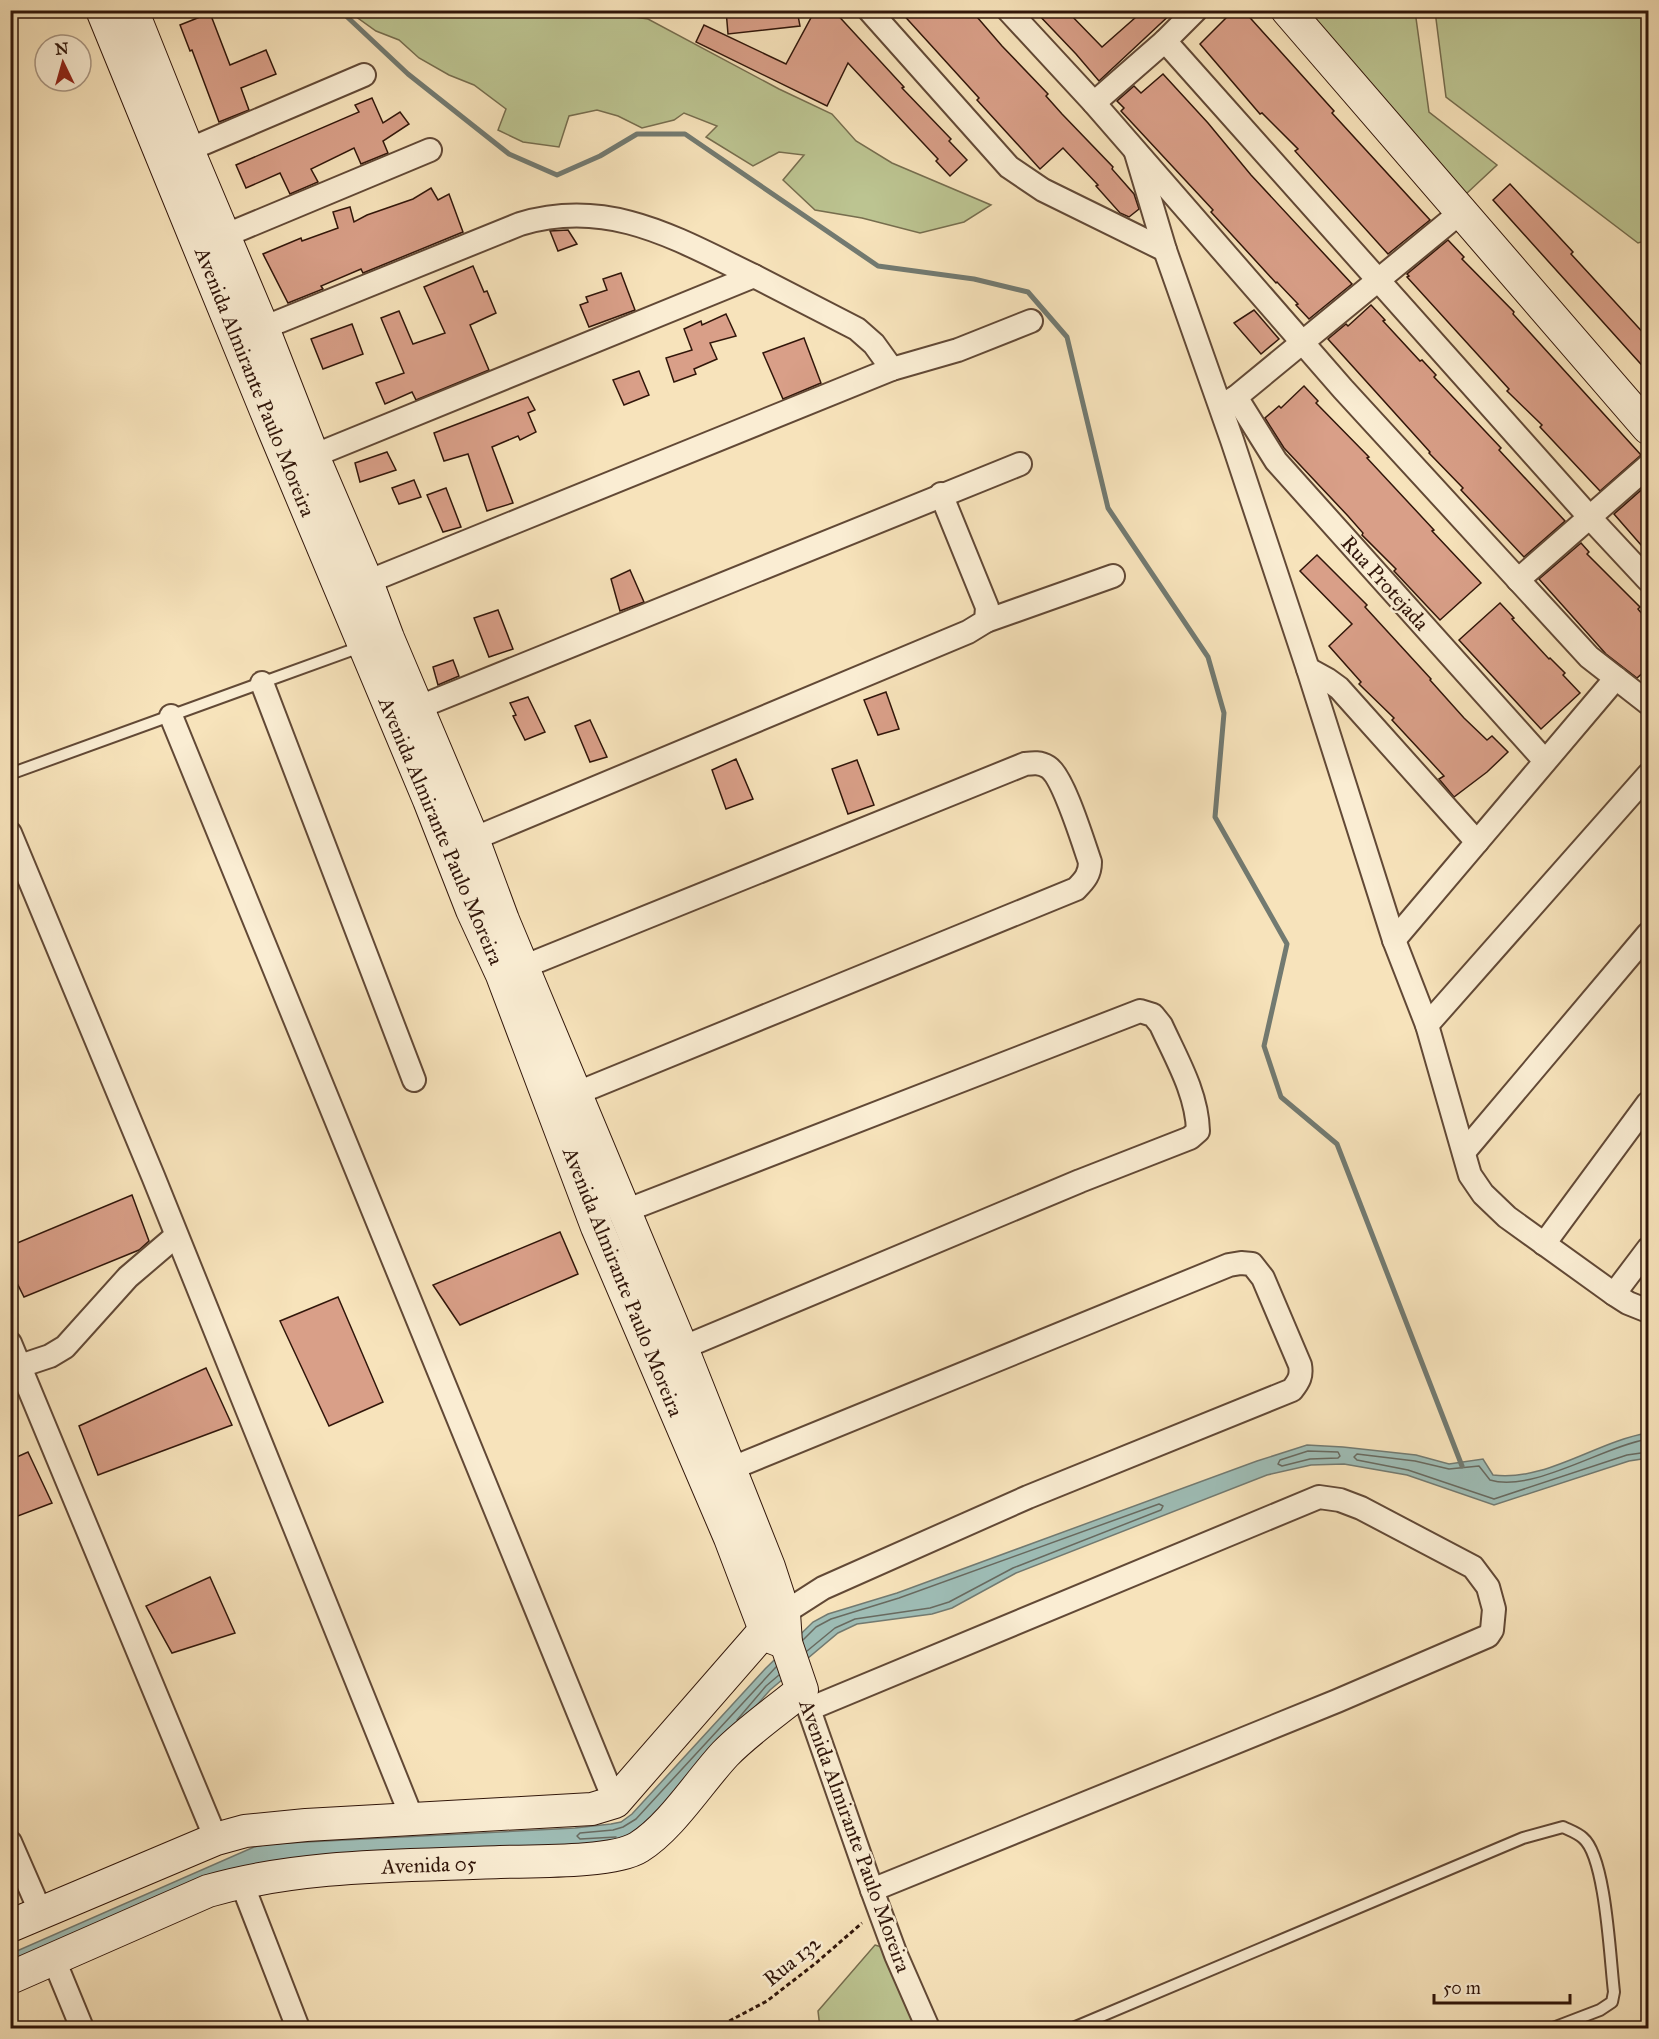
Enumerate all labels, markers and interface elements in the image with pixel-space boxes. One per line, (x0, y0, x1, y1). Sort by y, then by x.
north arrow (33, 33, 93, 93)
text: N (54, 38, 70, 59)
street label: Avenida Almirante Paulo Moreira (189, 242, 321, 521)
street label: Rua Protejada (1335, 530, 1435, 636)
street label: Avenida Almirante Paulo Moreira (372, 692, 509, 969)
street label: Avenida Almirante Paulo Moreira (557, 1142, 689, 1421)
street label: Avenida Almirante Paulo Moreira (793, 1695, 917, 1976)
street label: Avenida 05 (380, 1850, 477, 1880)
street label: Rua 132 (758, 1930, 826, 1992)
scale bar (1434, 1967, 1570, 2005)
text: 50 m (1443, 1977, 1481, 1999)

